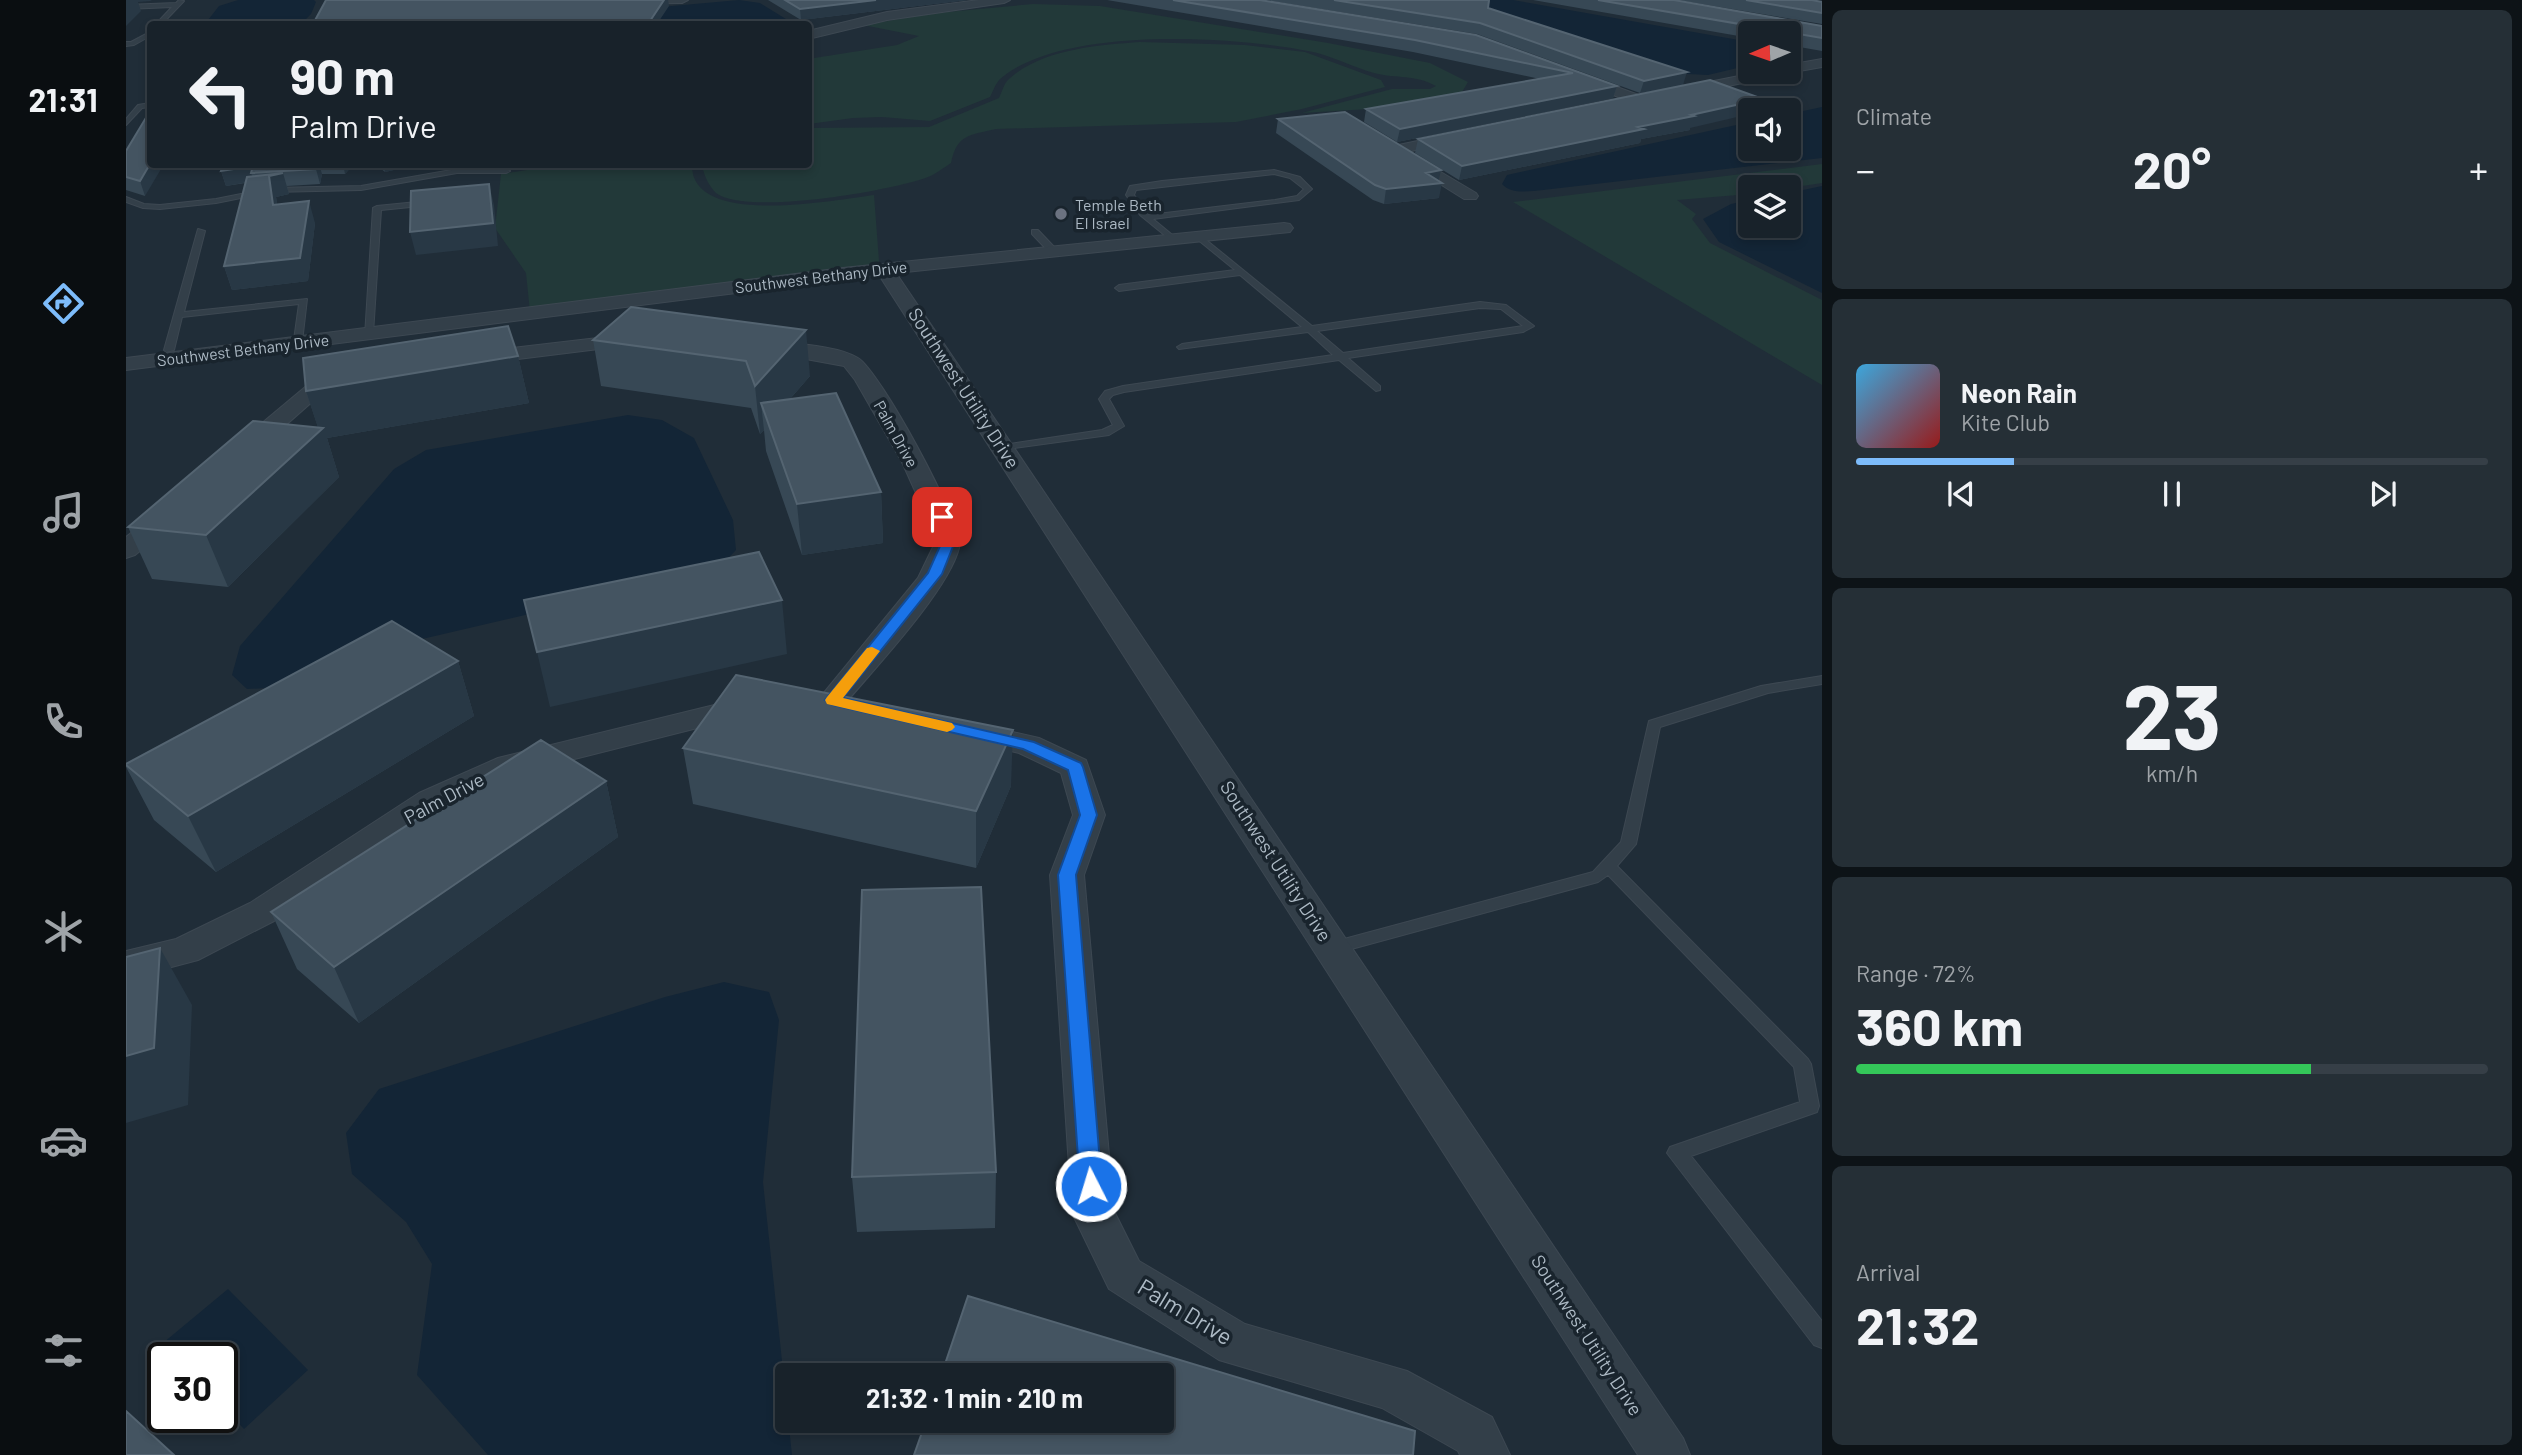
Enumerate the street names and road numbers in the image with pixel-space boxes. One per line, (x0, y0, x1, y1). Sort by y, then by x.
street label: Southwest Bethany Drive (734, 257, 908, 296)
street label: Southwest Utility Drive (904, 303, 1025, 472)
street label: Southwest Bethany Drive (156, 330, 330, 369)
street label: Palm Drive (870, 397, 923, 470)
street label: Palm Drive (400, 767, 488, 828)
street label: Southwest Utility Drive (1216, 776, 1337, 945)
street label: Southwest Utility Drive (1527, 1250, 1648, 1419)
street label: Palm Drive (1133, 1272, 1238, 1350)

